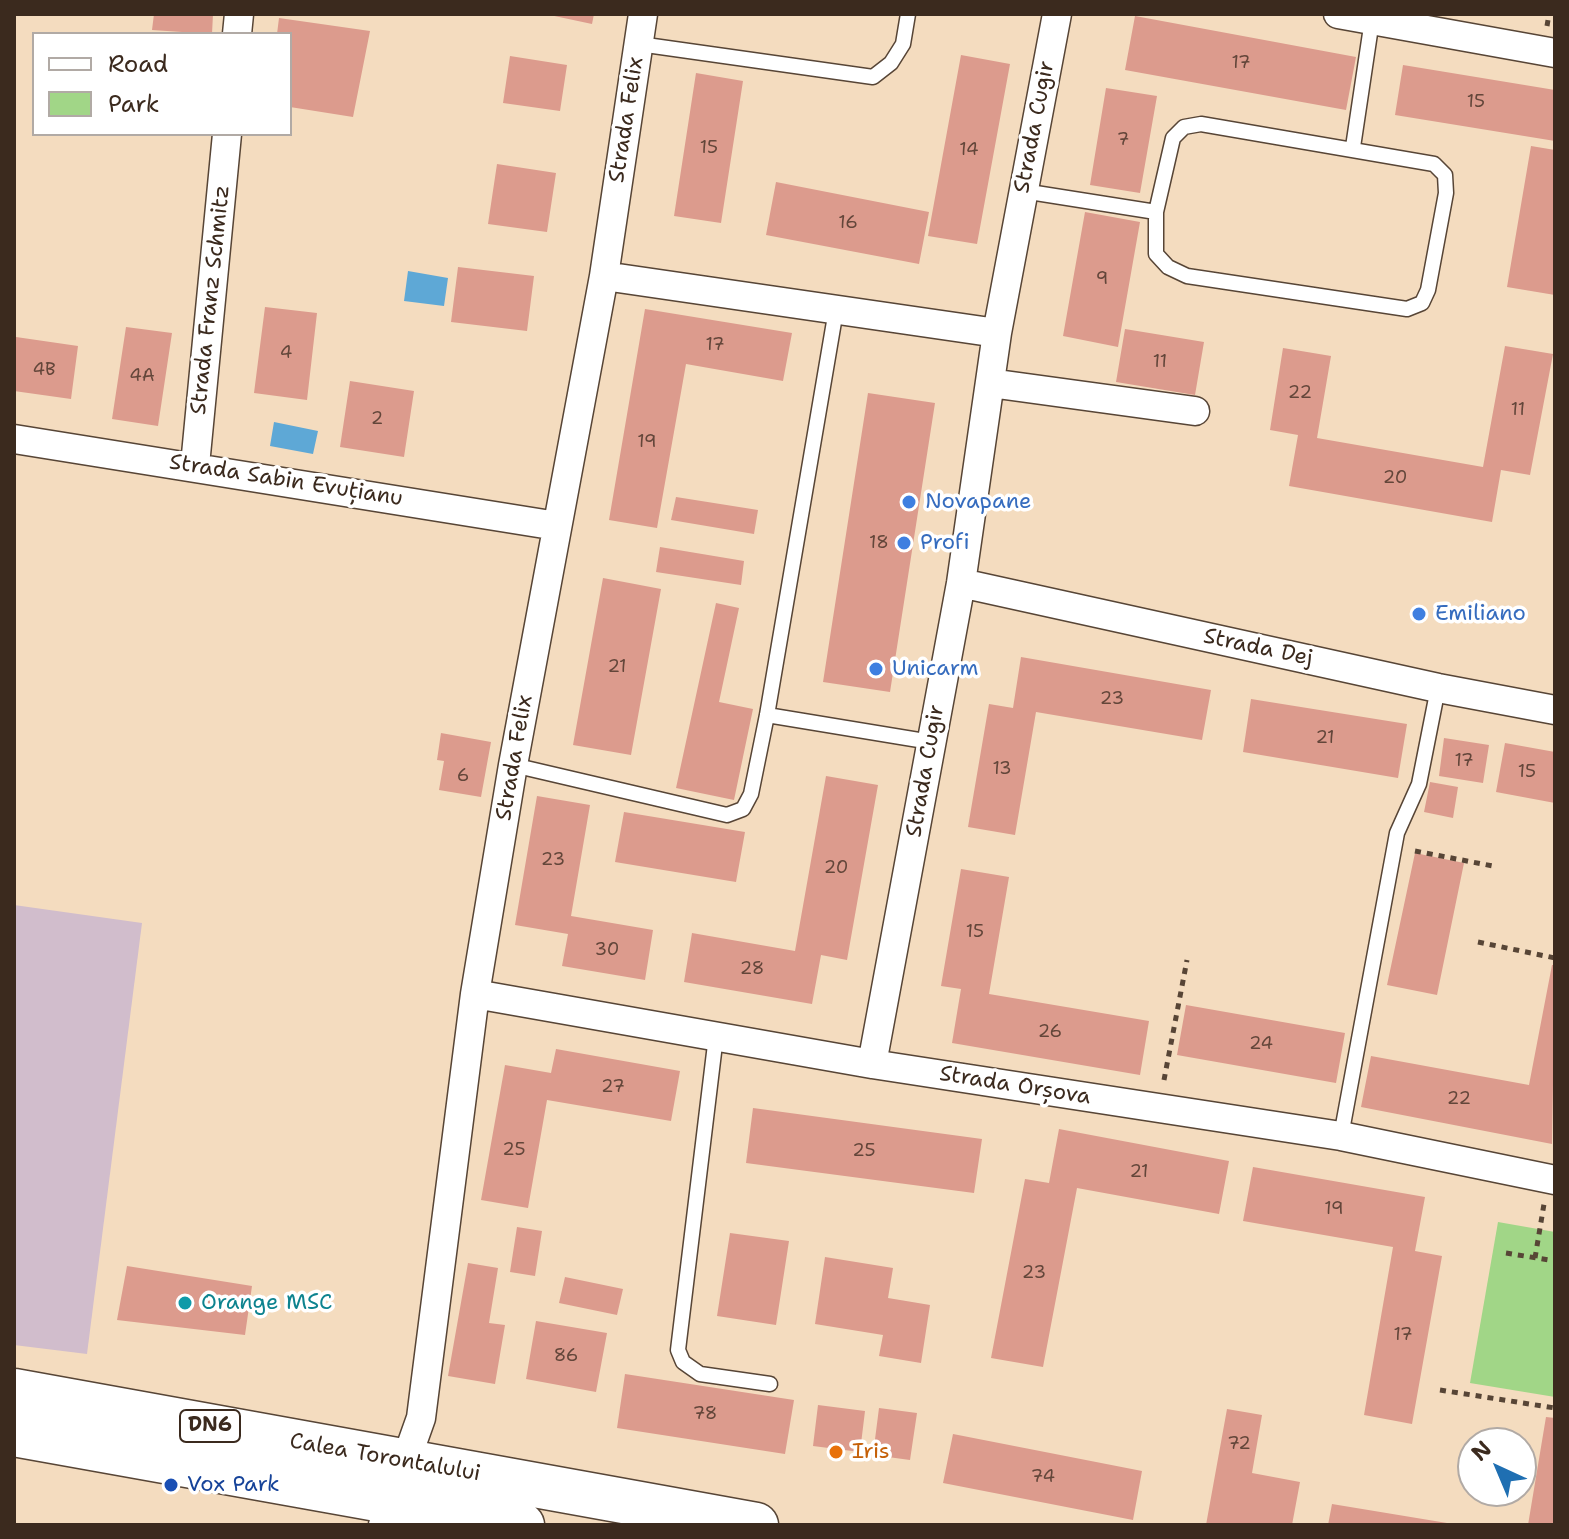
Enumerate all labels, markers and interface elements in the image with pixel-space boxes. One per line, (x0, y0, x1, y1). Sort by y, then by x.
legend (32, 32, 292, 136)
text: Road (108, 48, 168, 80)
house number: 17 (1231, 52, 1251, 74)
street label: Strada Felix (604, 55, 650, 185)
street label: Strada Cugir (1009, 59, 1061, 195)
text: Park (108, 88, 160, 120)
house number: 15 (1467, 91, 1485, 113)
house number: 7 (1117, 129, 1129, 151)
house number: 15 (700, 137, 718, 159)
house number: 14 (959, 139, 979, 161)
street label: Strada Franz Schmitz (186, 184, 236, 416)
house number: 16 (838, 212, 858, 234)
house number: 9 (1096, 268, 1108, 290)
house number: 17 (705, 334, 725, 356)
house number: 4 (280, 342, 292, 364)
house number: 11 (1153, 351, 1167, 373)
house number: 4B (32, 359, 56, 381)
house number: 4A (129, 365, 155, 387)
house number: 22 (1288, 382, 1312, 404)
house number: 11 (1511, 399, 1525, 421)
house number: 2 (371, 408, 383, 430)
house number: 19 (637, 431, 657, 453)
street label: Strada Sabin Evuțianu (167, 450, 405, 512)
house number: 20 (1383, 467, 1407, 489)
place label: Novapane (925, 489, 1031, 515)
marker: Novapane (900, 493, 918, 511)
place label: Profi (920, 530, 970, 556)
house number: 18 (869, 532, 889, 554)
marker: Profi (895, 534, 913, 552)
place label: Emiliano (1435, 601, 1526, 627)
marker: Emiliano (1410, 605, 1428, 623)
street label: Strada Dej (1201, 624, 1315, 672)
house number: 21 (607, 656, 627, 678)
place label: Unicarm (892, 656, 978, 682)
marker: Unicarm (867, 660, 885, 678)
house number: 23 (1100, 688, 1124, 710)
street label: Strada Felix (491, 693, 539, 823)
street label: Strada Cugir (901, 703, 951, 839)
house number: 21 (1315, 727, 1335, 749)
house number: 17 (1454, 750, 1474, 772)
house number: 13 (992, 758, 1012, 780)
house number: 15 (1518, 761, 1536, 783)
house number: 6 (457, 765, 469, 787)
house number: 23 (541, 849, 565, 871)
house number: 20 (824, 857, 848, 879)
house number: 15 (966, 921, 984, 943)
house number: 30 (595, 939, 619, 961)
house number: 28 (740, 958, 764, 980)
house number: 26 (1038, 1021, 1062, 1043)
house number: 24 (1249, 1033, 1273, 1055)
street label: Strada Orșova (937, 1061, 1093, 1111)
house number: 27 (601, 1076, 625, 1098)
house number: 22 (1447, 1088, 1471, 1110)
house number: 25 (502, 1139, 526, 1161)
house number: 25 (852, 1140, 876, 1162)
house number: 21 (1129, 1161, 1149, 1183)
house number: 19 (1324, 1198, 1344, 1220)
house number: 23 (1022, 1262, 1046, 1284)
place label: Orange MSC (201, 1290, 332, 1316)
marker: Orange MSC (176, 1294, 194, 1312)
house number: 17 (1393, 1324, 1413, 1346)
house number: 86 (554, 1345, 578, 1367)
house number: 78 (693, 1403, 717, 1425)
road number: DN6 (180, 1410, 240, 1442)
north arrow (1457, 1427, 1537, 1507)
street label: Calea Torontalului (288, 1428, 482, 1488)
house number: 72 (1227, 1433, 1251, 1455)
text: N (1465, 1434, 1498, 1467)
place label: Iris (852, 1439, 890, 1465)
marker: Iris (827, 1443, 845, 1461)
house number: 74 (1031, 1466, 1055, 1488)
place label: Vox Park (187, 1472, 280, 1498)
marker: Vox Park (162, 1476, 180, 1494)

